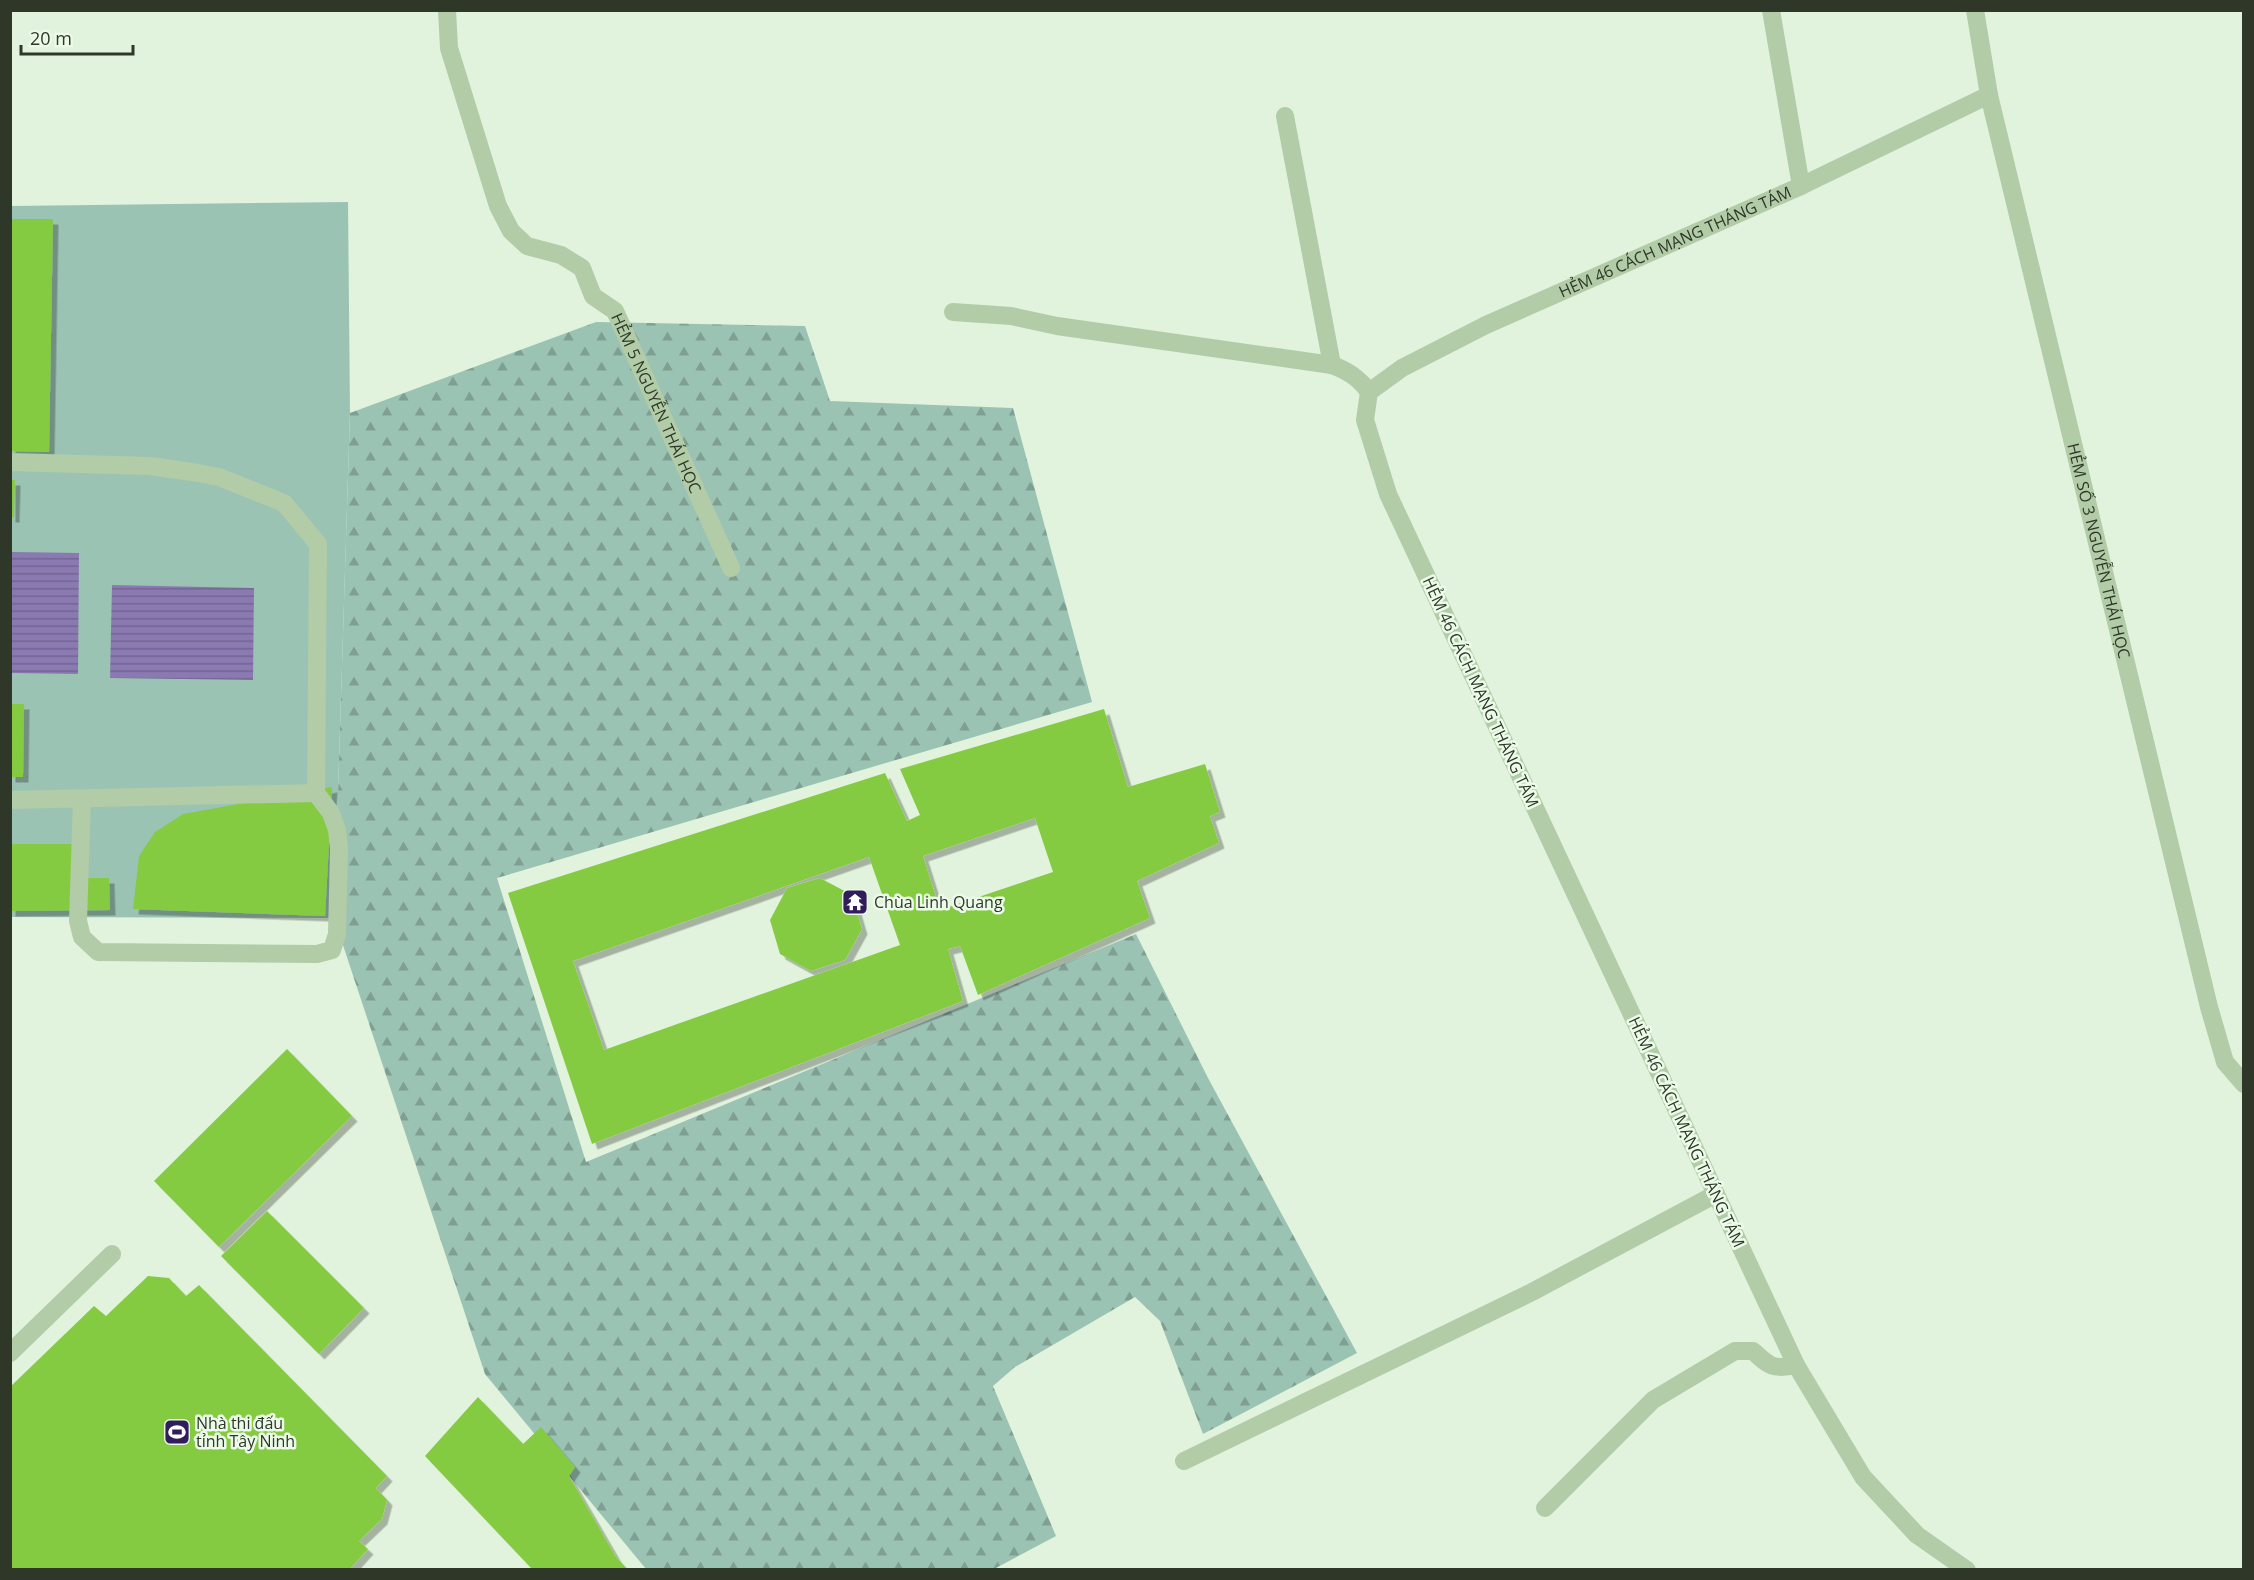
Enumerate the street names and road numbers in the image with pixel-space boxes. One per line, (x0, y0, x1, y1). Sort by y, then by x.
street label: HẺM 46 CÁCH MẠNG THÁNG TÁM (1555, 181, 1795, 303)
street label: HẺM 5 NGUYỄN THÁI HỌC (606, 309, 707, 497)
street label: HẺM SỐ 3 NGUYỄN THÁI HỌC (2062, 441, 2136, 661)
street label: HẺM 46 CÁCH MẠNG THÁNG TÁM (1418, 573, 1544, 811)
street label: HẺM 46 CÁCH MẠNG THÁNG TÁM (1624, 1013, 1750, 1251)

